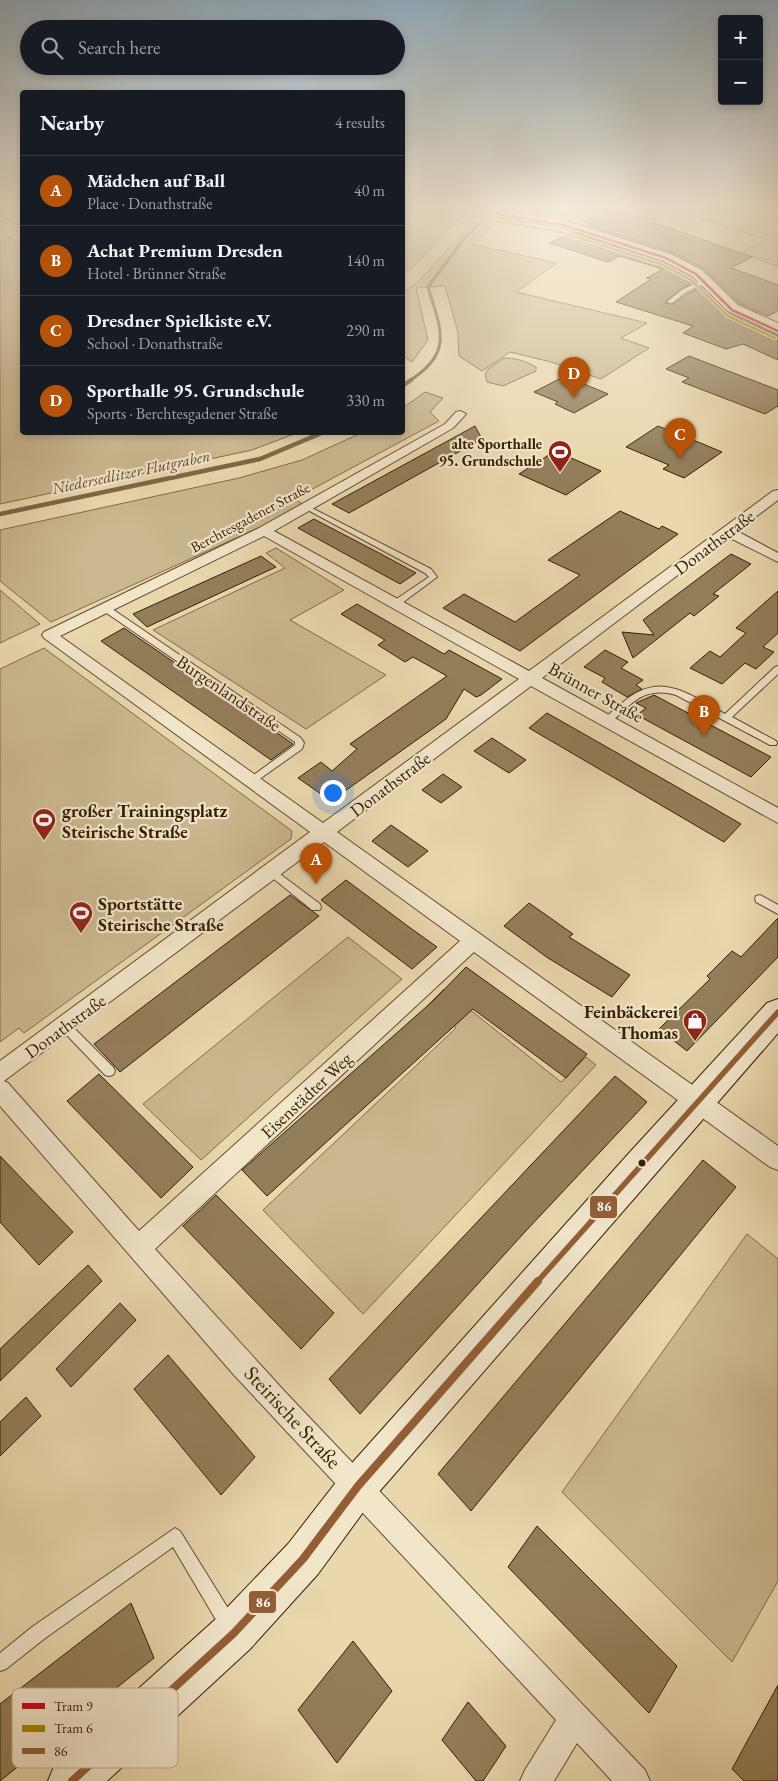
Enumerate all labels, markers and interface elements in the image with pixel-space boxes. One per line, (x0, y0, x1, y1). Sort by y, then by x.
map controls (718, 15, 763, 105)
button: + (718, 15, 763, 60)
search box (20, 20, 405, 75)
icon: search (38, 34, 66, 62)
text: Search here (78, 35, 160, 60)
button: − (718, 60, 763, 105)
text: Nearby (40, 109, 104, 136)
text: 4 results (335, 112, 385, 133)
text: Mädchen auf Ball (87, 168, 225, 193)
text: A (50, 180, 62, 201)
text: 40 m (354, 180, 385, 201)
text: Place · Donathstraße (87, 193, 212, 214)
text: Achat Premium Dresden (87, 238, 283, 263)
text: B (51, 250, 61, 271)
text: 140 m (346, 250, 385, 271)
text: Hotel · Brünner Straße (87, 263, 226, 284)
text: Dresdner Spielkiste e.V. (87, 308, 272, 333)
text: C (50, 320, 62, 341)
text: 290 m (346, 320, 385, 341)
text: School · Donathstraße (87, 333, 223, 354)
pin: D (558, 357, 590, 398)
text: Sporthalle 95. Grundschule (87, 378, 304, 403)
text: D (50, 390, 62, 411)
text: 330 m (346, 390, 385, 411)
text: Sports · Berchtesgadener Straße (87, 403, 277, 424)
pin: C (664, 418, 696, 459)
place label: alte Sporthalle 95. Grundschule (439, 434, 542, 470)
sports icon: alte Sporthalle 95. Grundschule (547, 439, 573, 473)
water label: Niedersedlitzer Flutgraben (49, 445, 212, 499)
street label: Berchtesgadener Straße (187, 477, 313, 557)
street label: Donathstraße (669, 504, 759, 580)
street label: Burgenlandstraße (172, 650, 286, 736)
street label: Brünner Straße (545, 656, 647, 728)
pin: B (688, 695, 720, 736)
street label: Donathstraße (345, 746, 435, 822)
your location (320, 780, 346, 806)
place label: großer Trainingsplatz Steirische Straße (62, 799, 228, 843)
sports icon: großer Trainingsplatz Steirische Straße (31, 807, 57, 841)
pin: A (300, 843, 332, 884)
place label: Sportstätte Steirische Straße (98, 892, 224, 936)
sports icon: Sportstätte Steirische Straße (68, 900, 94, 934)
street label: Donathstraße (20, 989, 110, 1063)
place label: Feinbäckerei Thomas (584, 1000, 679, 1044)
shop icon: Feinbäckerei Thomas (682, 1008, 708, 1042)
street label: Eisenstädter Weg (256, 1047, 357, 1143)
unlabelled marker (637, 1158, 647, 1168)
line badge: 86 (589, 1195, 618, 1219)
text: 86 (597, 1197, 612, 1215)
street label: Steirische Straße (238, 1360, 348, 1474)
line badge: 86 (248, 1590, 277, 1614)
text: 86 (256, 1593, 271, 1611)
legend (12, 1688, 178, 1768)
text: Tram 9 (54, 1697, 93, 1715)
text: Tram 6 (54, 1719, 93, 1737)
text: 86 (54, 1742, 68, 1760)

